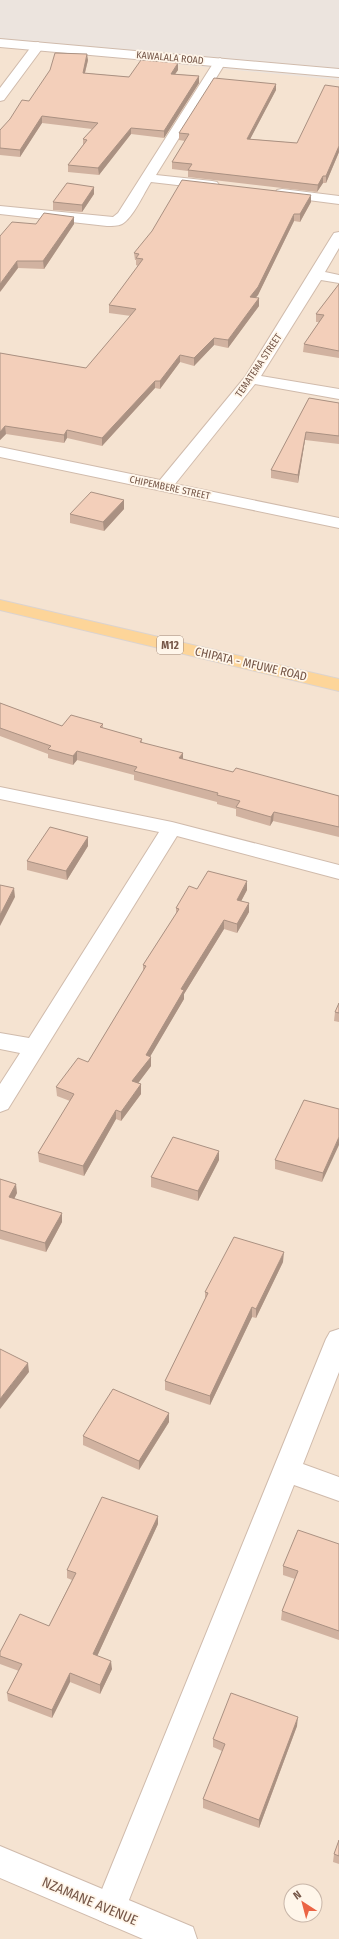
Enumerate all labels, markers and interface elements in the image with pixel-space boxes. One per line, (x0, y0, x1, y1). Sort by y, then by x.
street label: KAWALALA ROAD (136, 49, 204, 67)
street label: TEMATEMA STREET (233, 331, 285, 400)
street label: CHIPEMBERE STREET (128, 474, 212, 502)
road number: M12 (157, 636, 183, 654)
street label: CHIPATA - MFUWE ROAD (194, 644, 308, 684)
street label: NZAMANE AVENUE (39, 1874, 141, 1929)
north arrow (283, 1883, 323, 1923)
text: N (291, 1888, 304, 1903)

